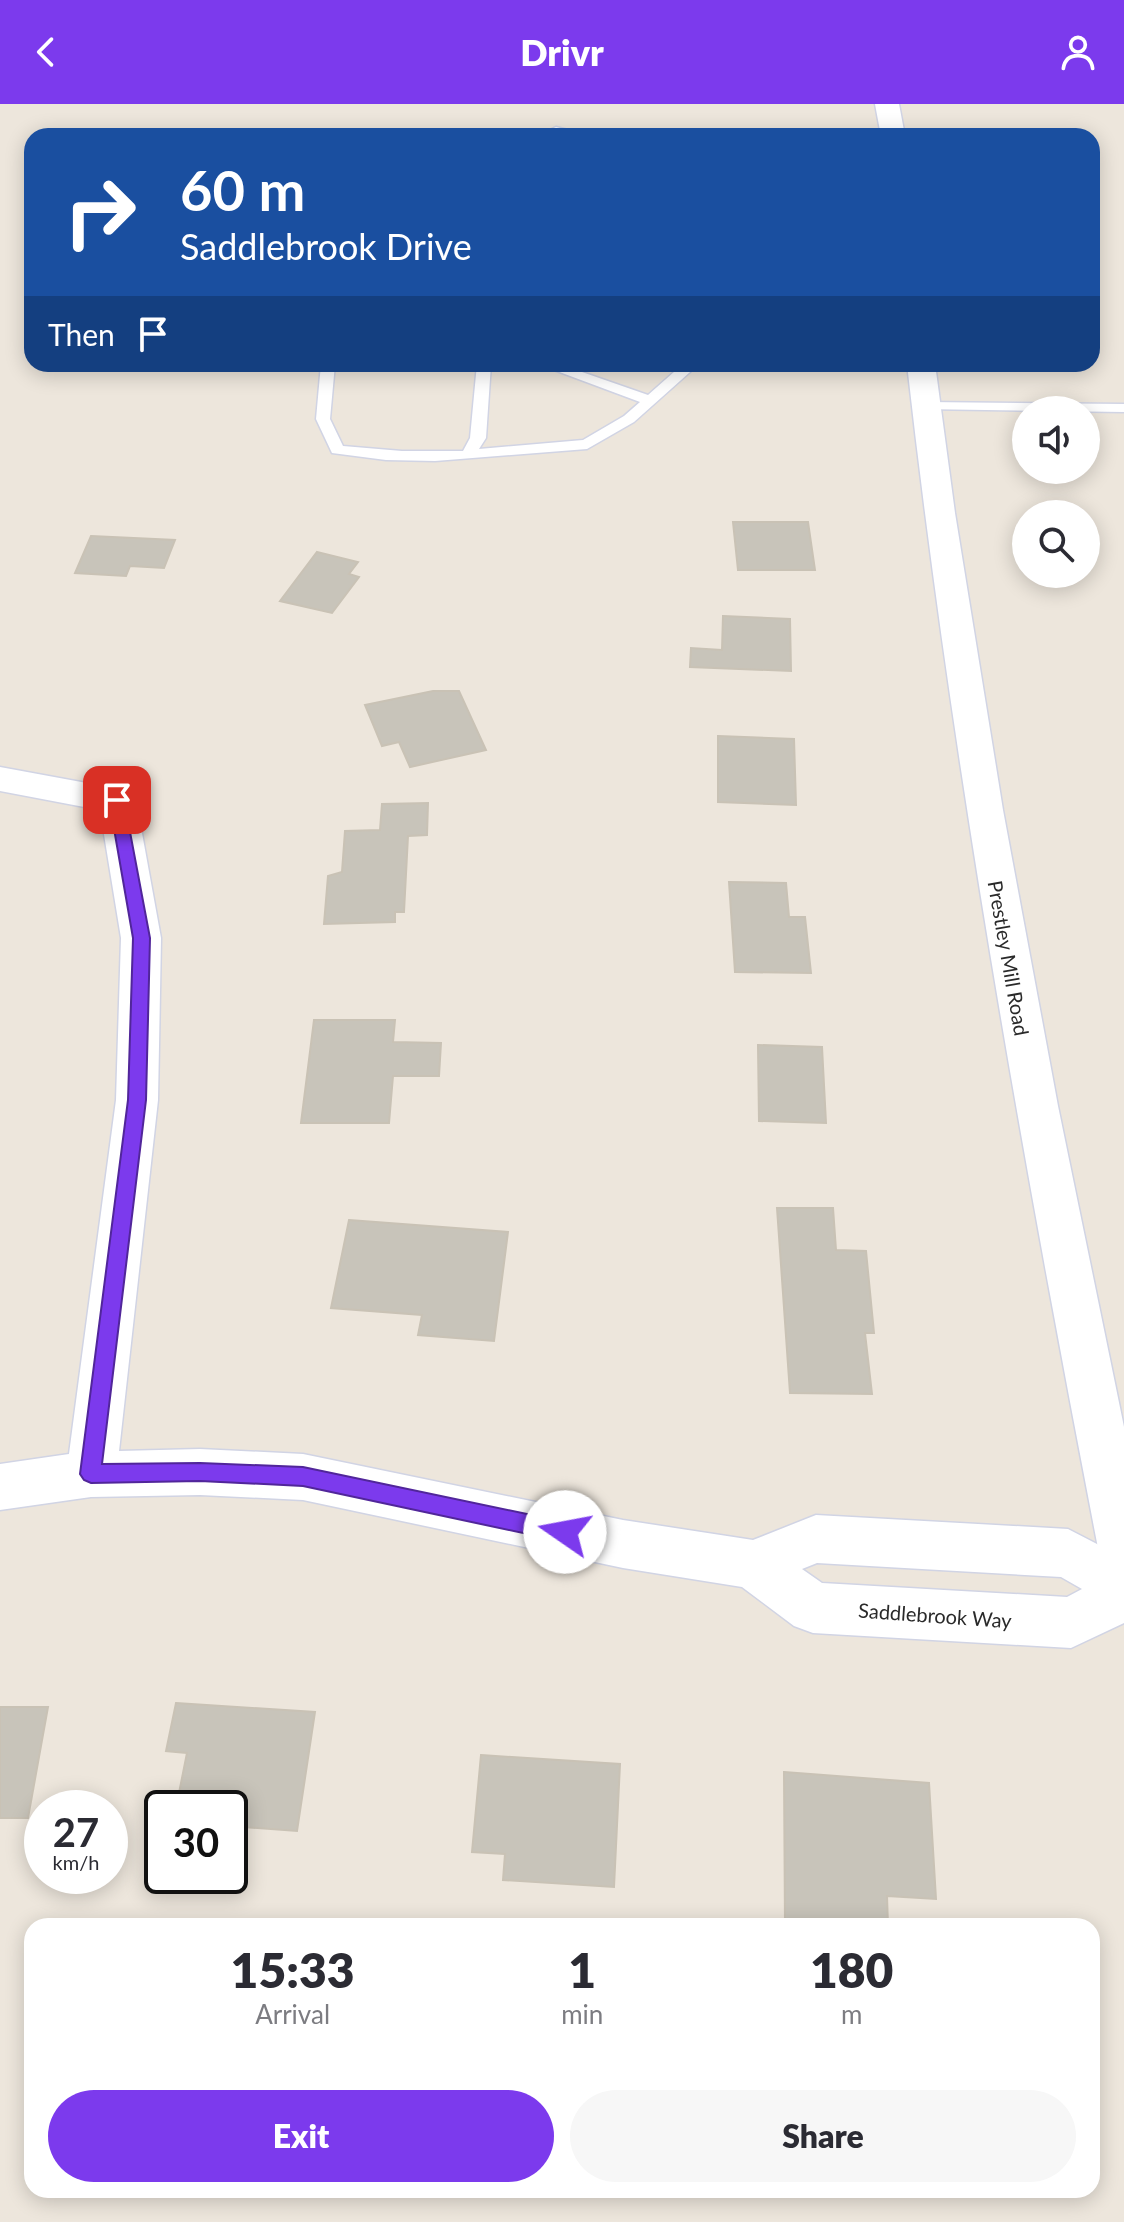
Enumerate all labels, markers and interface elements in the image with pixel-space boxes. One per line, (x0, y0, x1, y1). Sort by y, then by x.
icon: back (24, 30, 68, 74)
text: Drivr (520, 30, 604, 74)
icon: person (1056, 30, 1100, 74)
text: 60 m (180, 156, 305, 223)
icon: right (48, 160, 152, 264)
text: Saddlebrook Drive (180, 224, 472, 268)
icon: arrive (131, 312, 175, 356)
text: Then (48, 316, 115, 352)
map controls (1012, 396, 1100, 588)
button: sound (1012, 396, 1100, 484)
button: search (1012, 500, 1100, 588)
pin (83, 766, 151, 834)
icon: arrive (95, 778, 139, 822)
street label: Prestley Mill Road (984, 879, 1034, 1037)
position arrow (523, 1490, 607, 1574)
street label: Saddlebrook Way (858, 1598, 1013, 1632)
speed limit sign: 30 (144, 1790, 248, 1894)
text: 27 (53, 1808, 99, 1856)
text: km/h (53, 1850, 99, 1874)
text: 15:33 (231, 1941, 355, 1998)
text: 1 (568, 1941, 596, 1998)
text: 180 (810, 1941, 893, 1998)
text: Arrival (255, 1998, 330, 2030)
text: min (561, 1998, 603, 2030)
text: m (841, 1998, 862, 2030)
button: Exit (48, 2090, 554, 2182)
button: Share (570, 2090, 1076, 2182)

